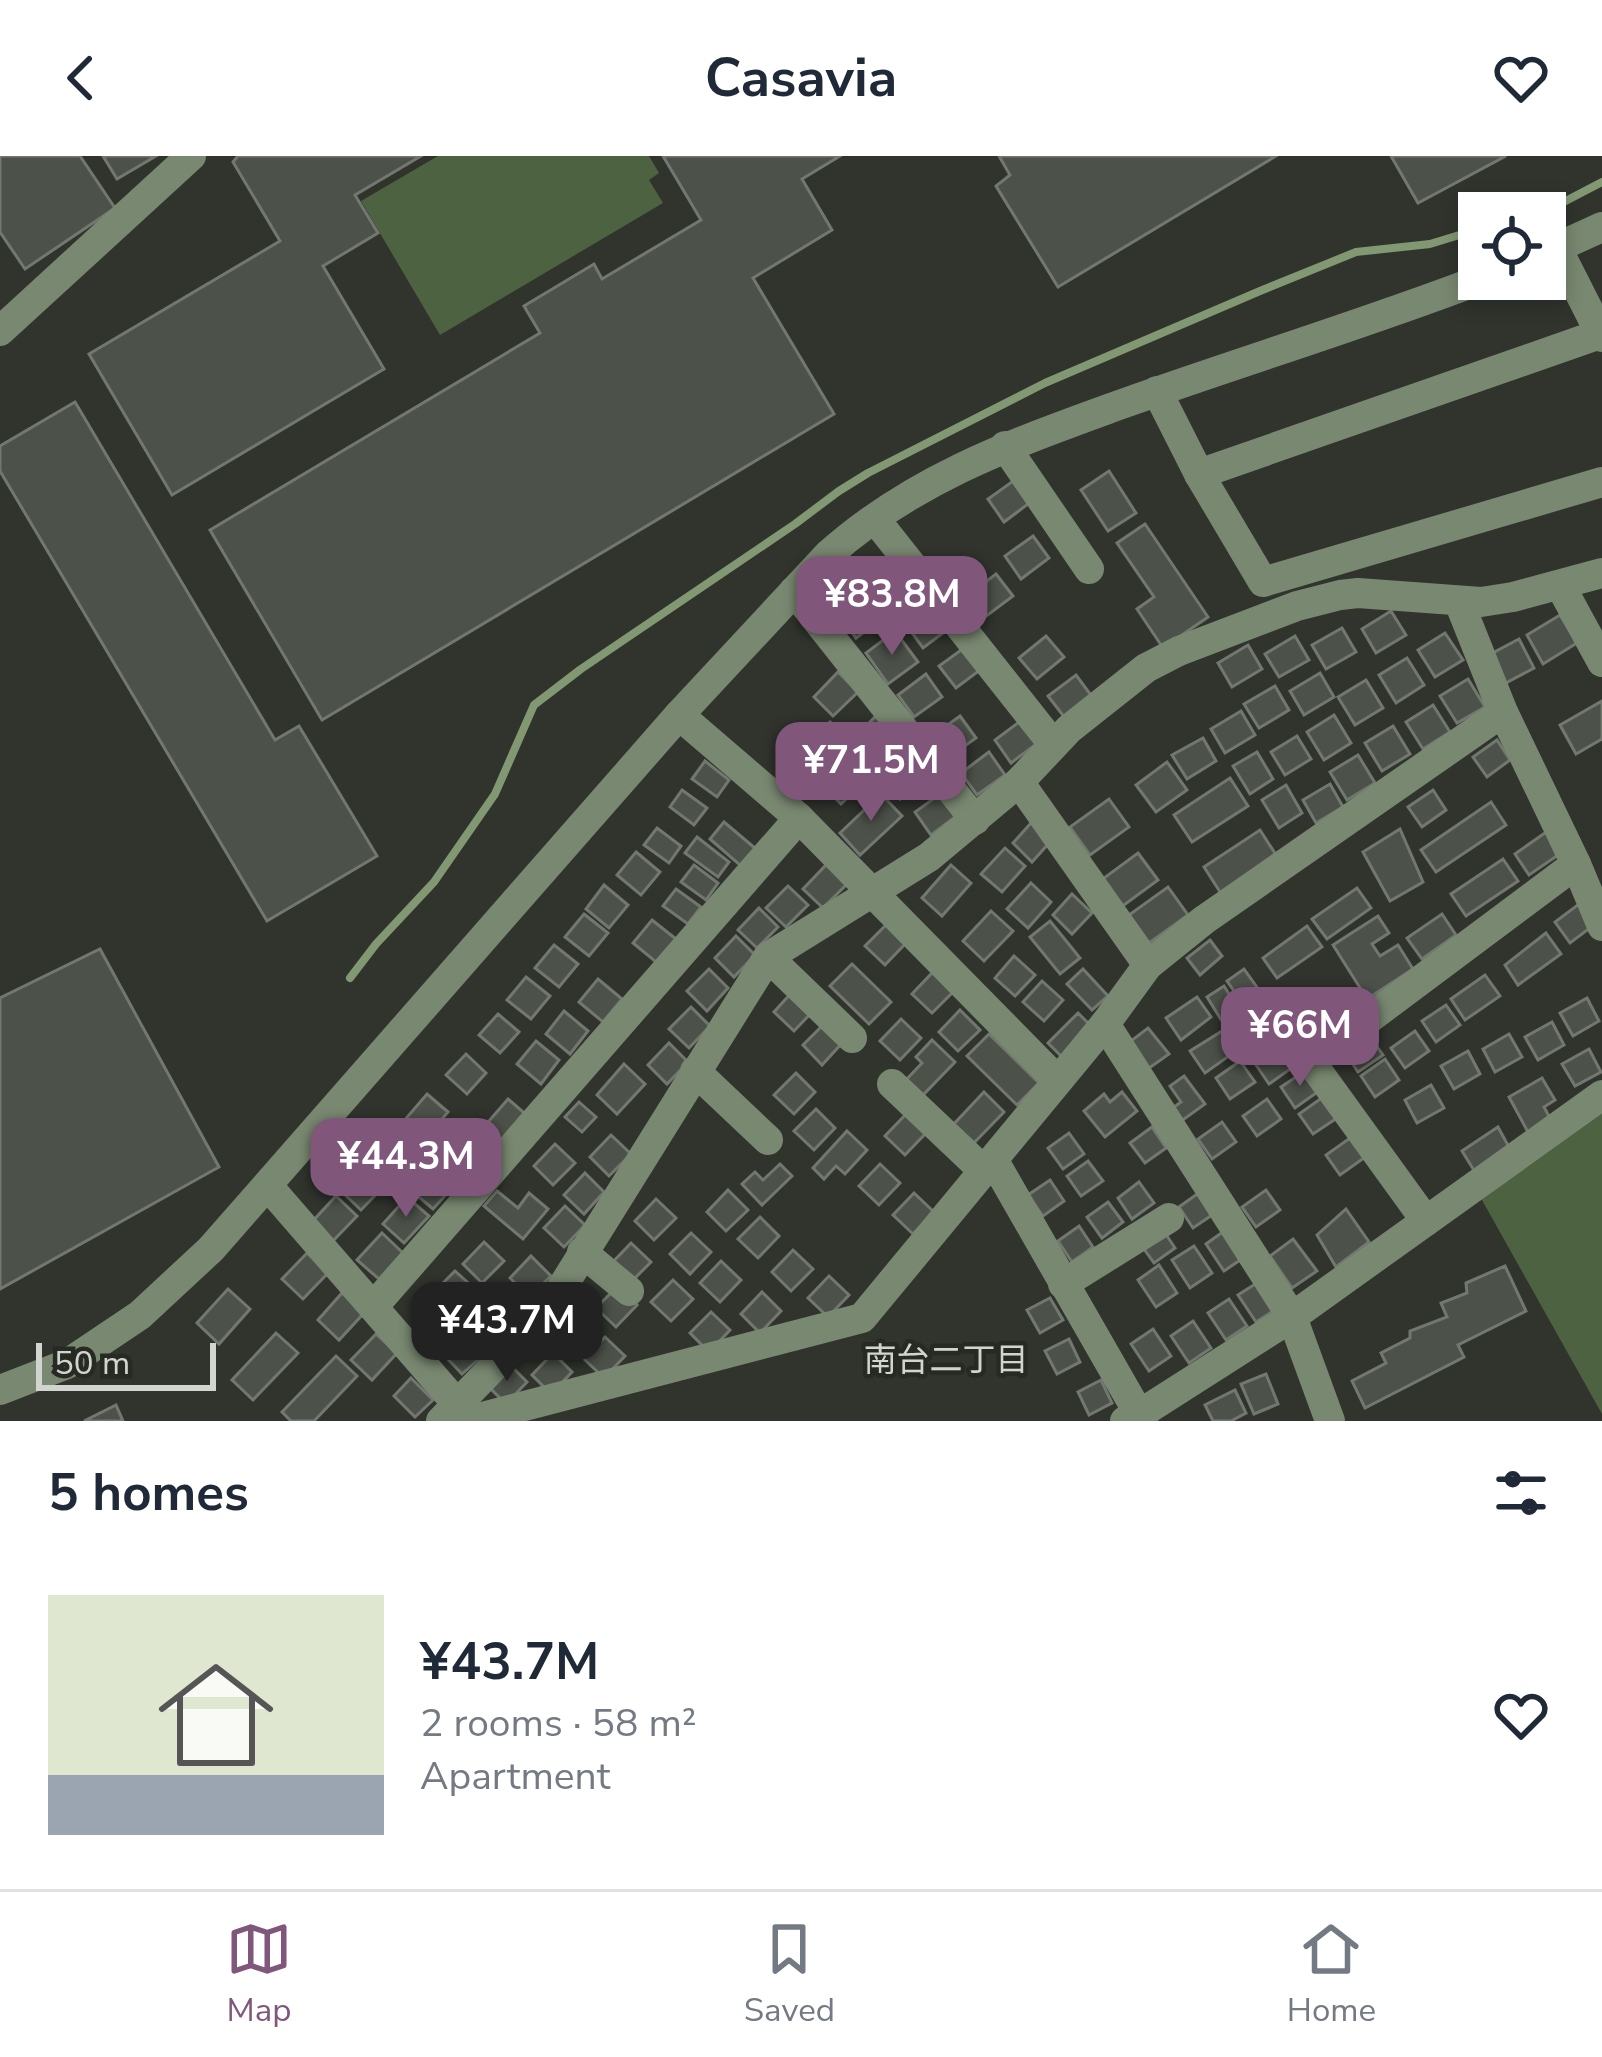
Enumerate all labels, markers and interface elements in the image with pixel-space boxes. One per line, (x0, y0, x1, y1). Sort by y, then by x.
text: Casavia (705, 41, 897, 115)
icon: back (48, 45, 114, 111)
icon: heart (1488, 45, 1554, 111)
map controls (1458, 192, 1566, 300)
button: locate (1458, 192, 1566, 300)
pin: ¥83.8M (794, 556, 990, 658)
text: ¥83.8M (823, 568, 961, 621)
pin: ¥71.5M (773, 722, 969, 824)
text: ¥71.5M (802, 734, 940, 787)
pin: ¥66M (1229, 987, 1371, 1089)
text: ¥66M (1248, 999, 1352, 1052)
pin: ¥44.3M (308, 1118, 504, 1220)
text: ¥44.3M (337, 1130, 475, 1183)
pin: ¥43.7M (409, 1282, 605, 1384)
text: ¥43.7M (438, 1294, 576, 1347)
scale bar (36, 1337, 216, 1390)
district label: 南台二丁目 (864, 1338, 1029, 1383)
text: 50 m (54, 1341, 130, 1386)
text: 5 homes (48, 1458, 249, 1528)
icon: filters (1488, 1460, 1554, 1526)
text: ¥43.7M (420, 1627, 599, 1697)
icon: home (144, 1643, 288, 1787)
icon: heart (1488, 1682, 1554, 1748)
text: 2 rooms · 58 m² (420, 1697, 697, 1750)
text: Apartment (420, 1750, 610, 1803)
tab: Map (226, 1916, 292, 2033)
tab: Saved (744, 1916, 835, 2033)
tab: Home (1287, 1916, 1376, 2033)

